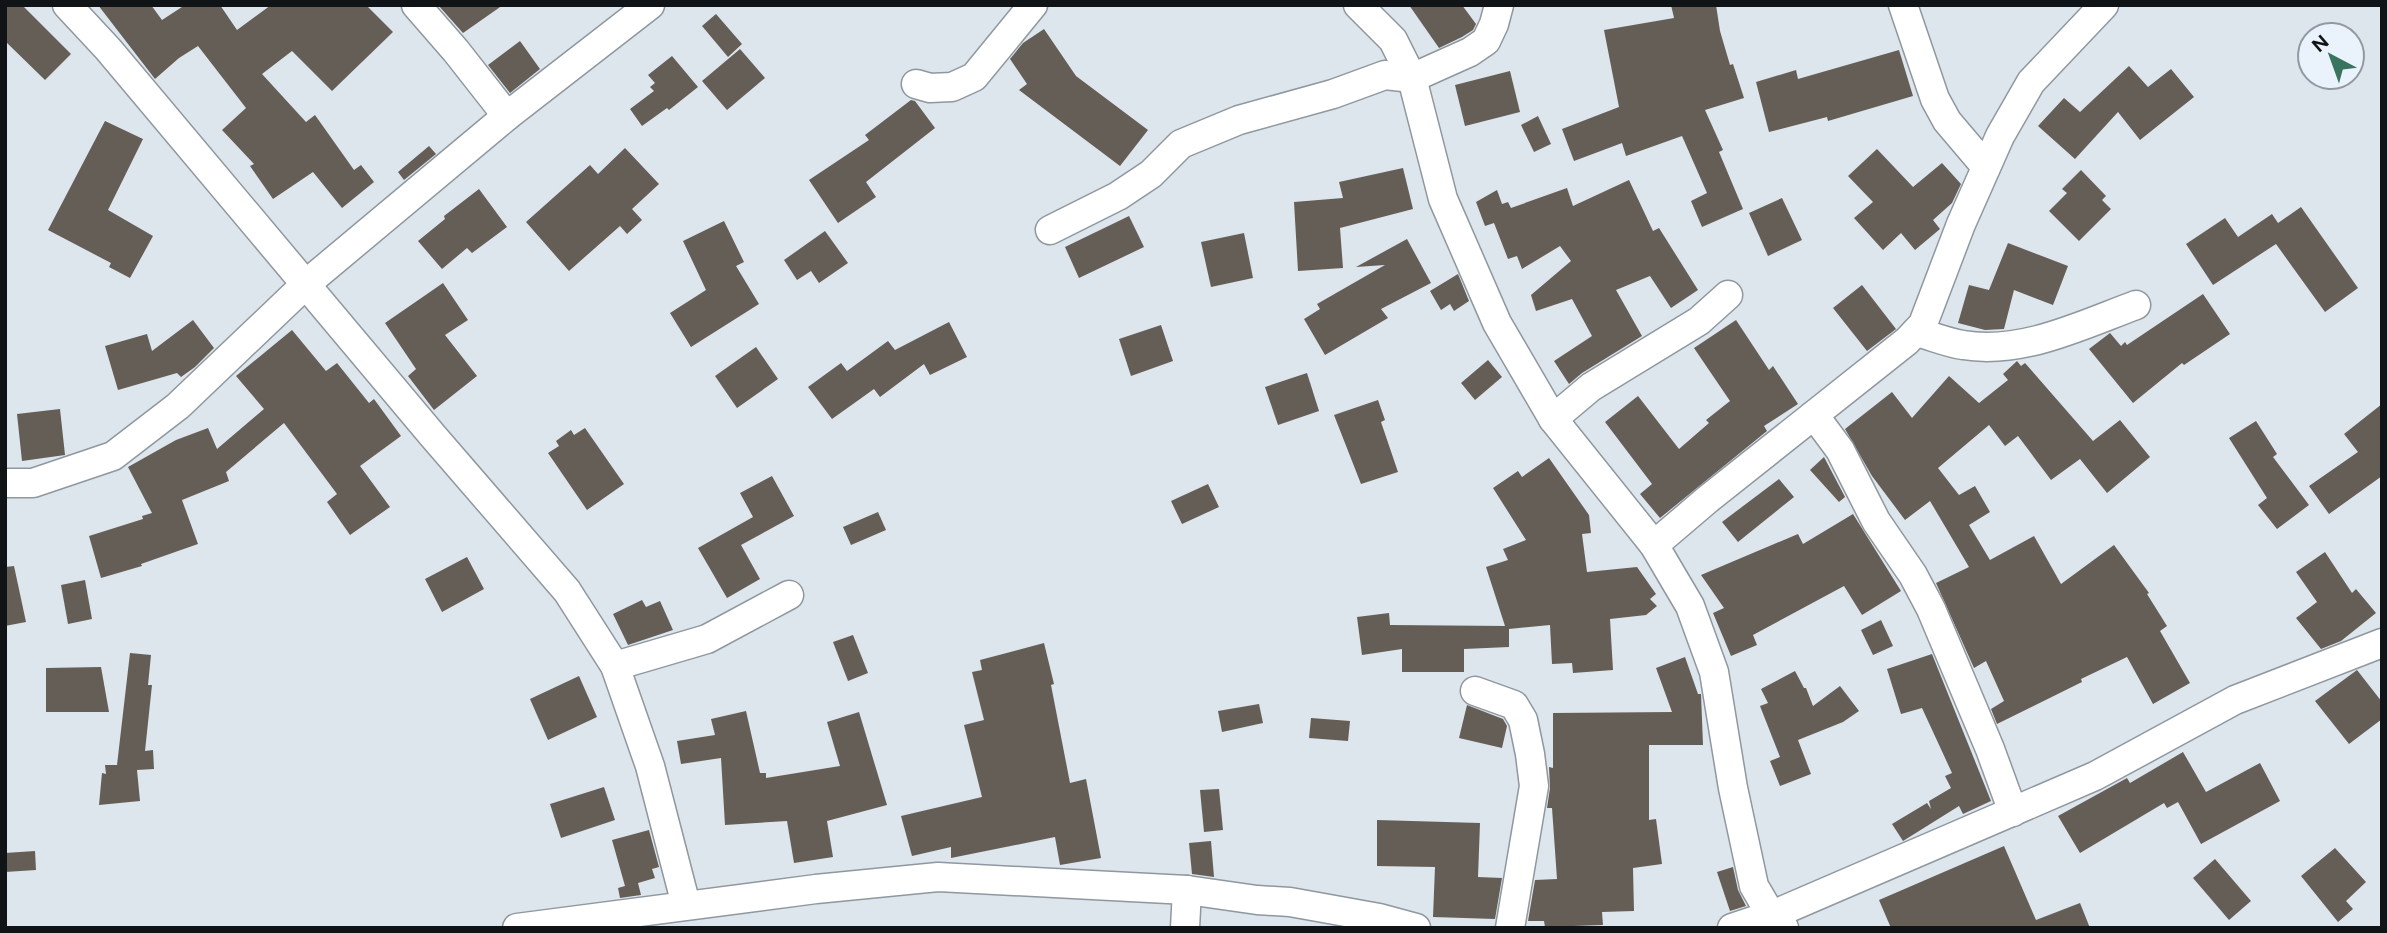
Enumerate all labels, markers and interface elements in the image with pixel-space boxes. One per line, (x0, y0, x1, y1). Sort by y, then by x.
north arrow (2296, 21, 2366, 91)
text: N (2307, 30, 2333, 57)

